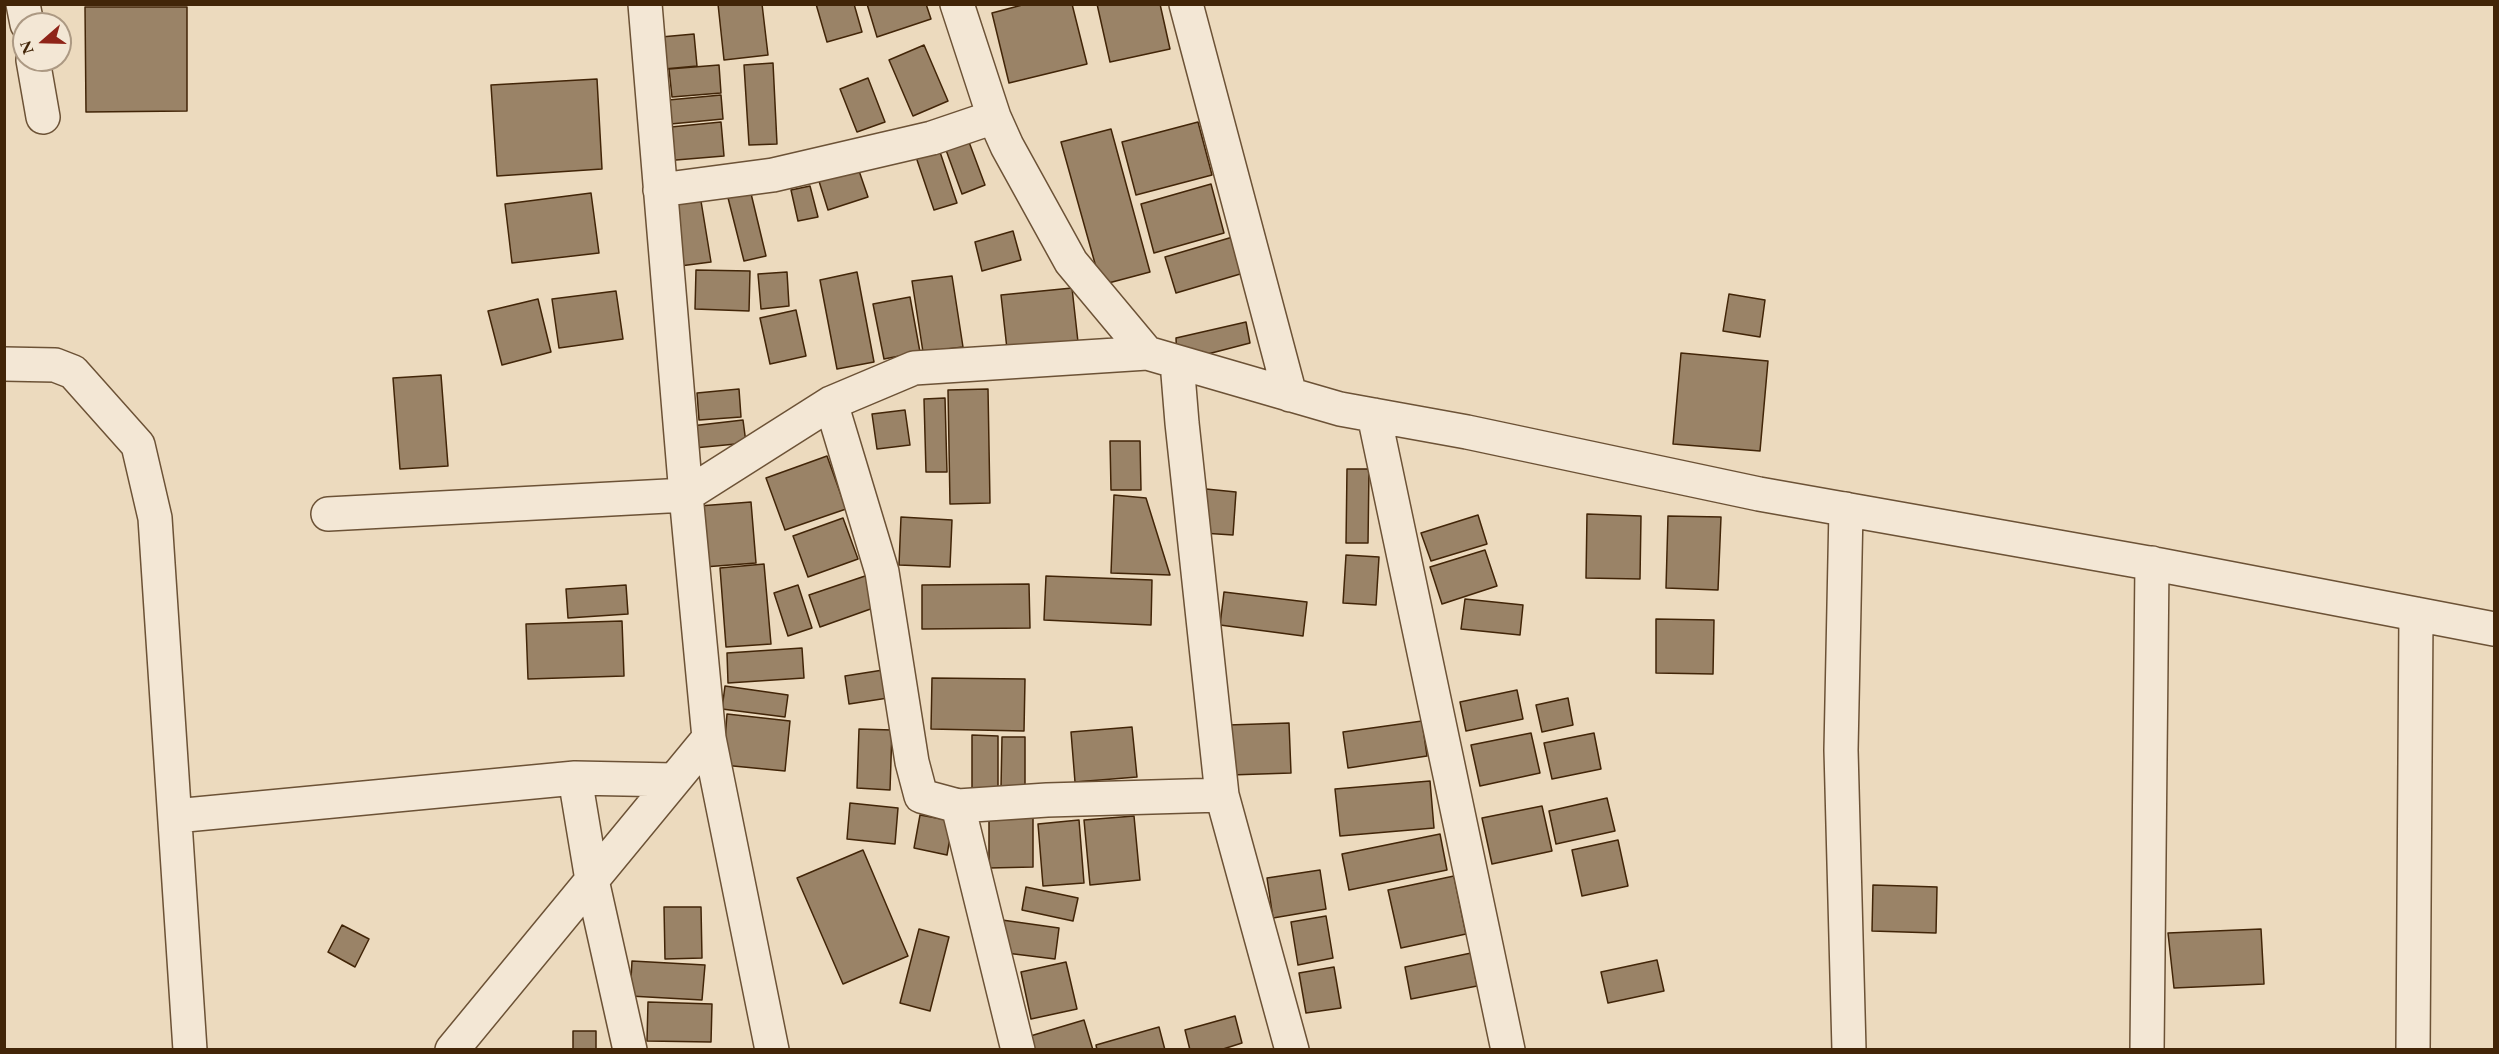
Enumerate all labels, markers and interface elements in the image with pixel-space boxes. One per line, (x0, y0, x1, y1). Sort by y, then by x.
north arrow (12, 12, 72, 72)
text: N (14, 38, 39, 57)

